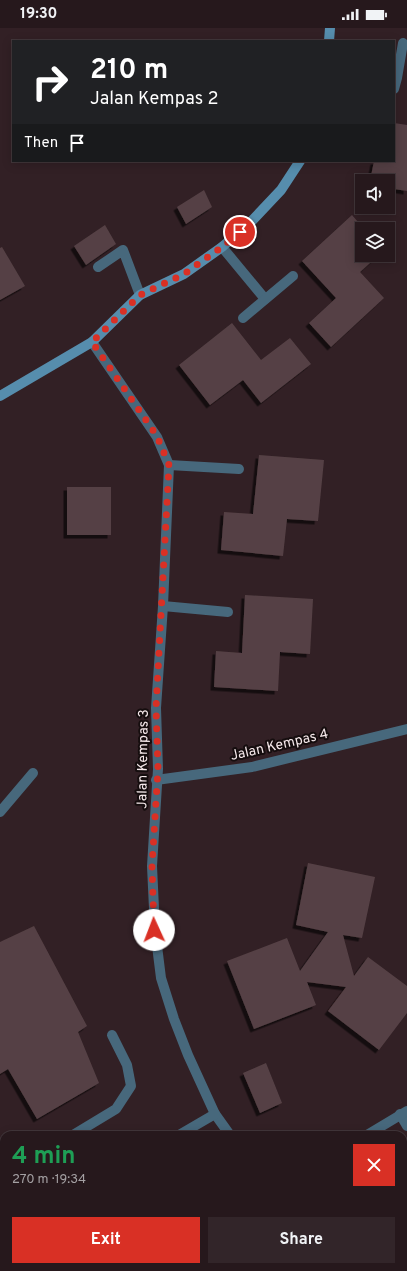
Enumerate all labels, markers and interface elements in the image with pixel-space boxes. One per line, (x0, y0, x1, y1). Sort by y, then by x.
text: 19:30 (20, 5, 58, 24)
text: 210 m (90, 53, 168, 89)
icon: right (24, 56, 76, 108)
text: Jalan Kempas 2 (90, 88, 218, 111)
icon: arrive (66, 132, 88, 154)
text: Then (24, 134, 58, 153)
map controls (355, 174, 395, 262)
button: sound (355, 174, 395, 214)
pin (223, 215, 257, 249)
icon: arrive (229, 221, 251, 243)
button: layers (355, 222, 395, 262)
street label: Jalan Kempas 3 (134, 709, 153, 809)
street label: Jalan Kempas 4 (229, 726, 330, 765)
position arrow (133, 909, 175, 951)
text: 4 min (12, 1142, 75, 1172)
button: close (353, 1144, 395, 1186)
text: 270 m · 19:34 (12, 1172, 86, 1188)
button: Exit (12, 1217, 200, 1263)
button: Share (208, 1217, 395, 1263)

